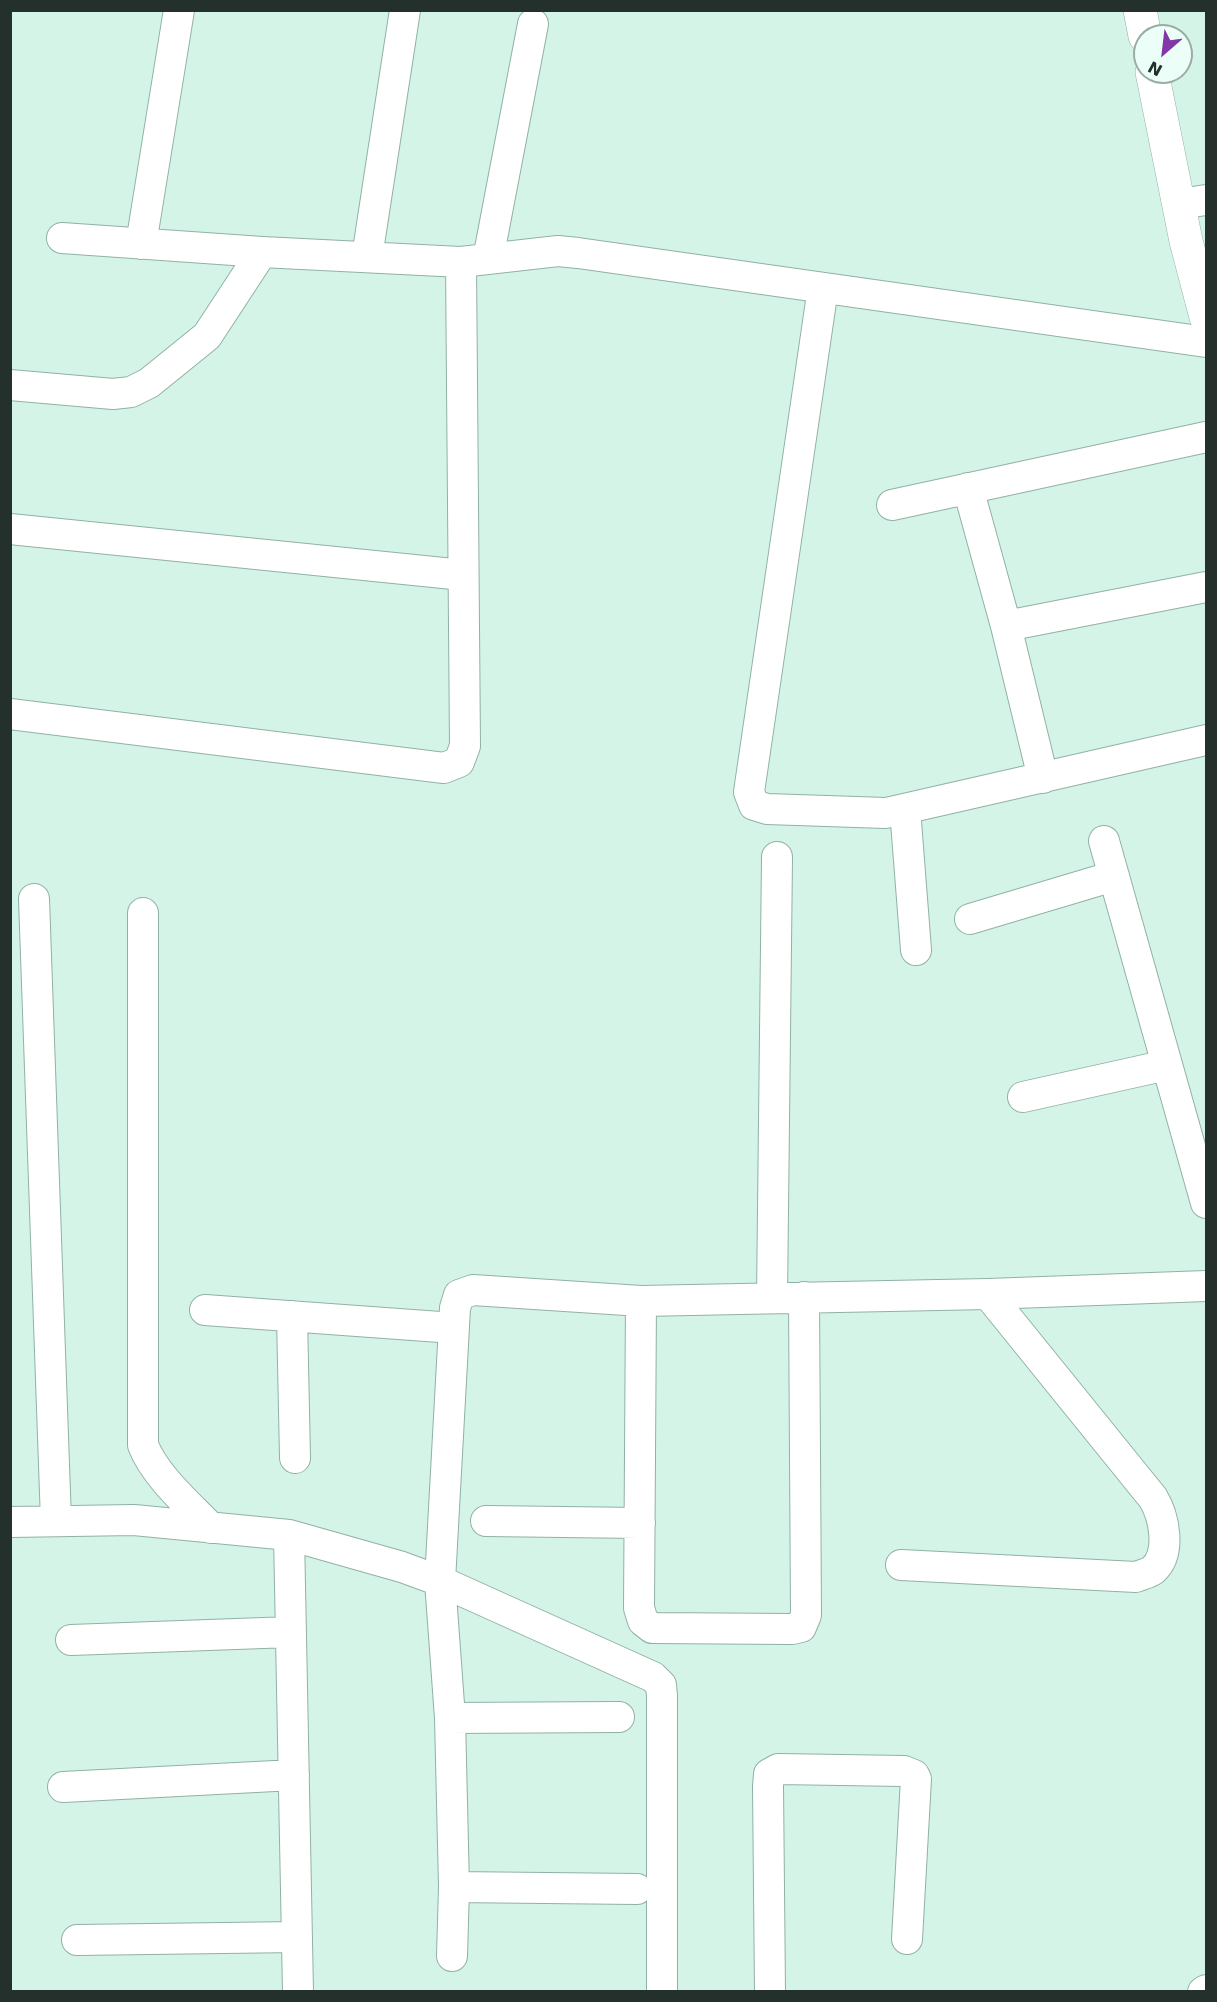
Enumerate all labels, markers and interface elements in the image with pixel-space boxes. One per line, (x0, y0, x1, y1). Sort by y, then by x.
north arrow (1133, 24, 1193, 84)
text: N (1145, 57, 1166, 80)

